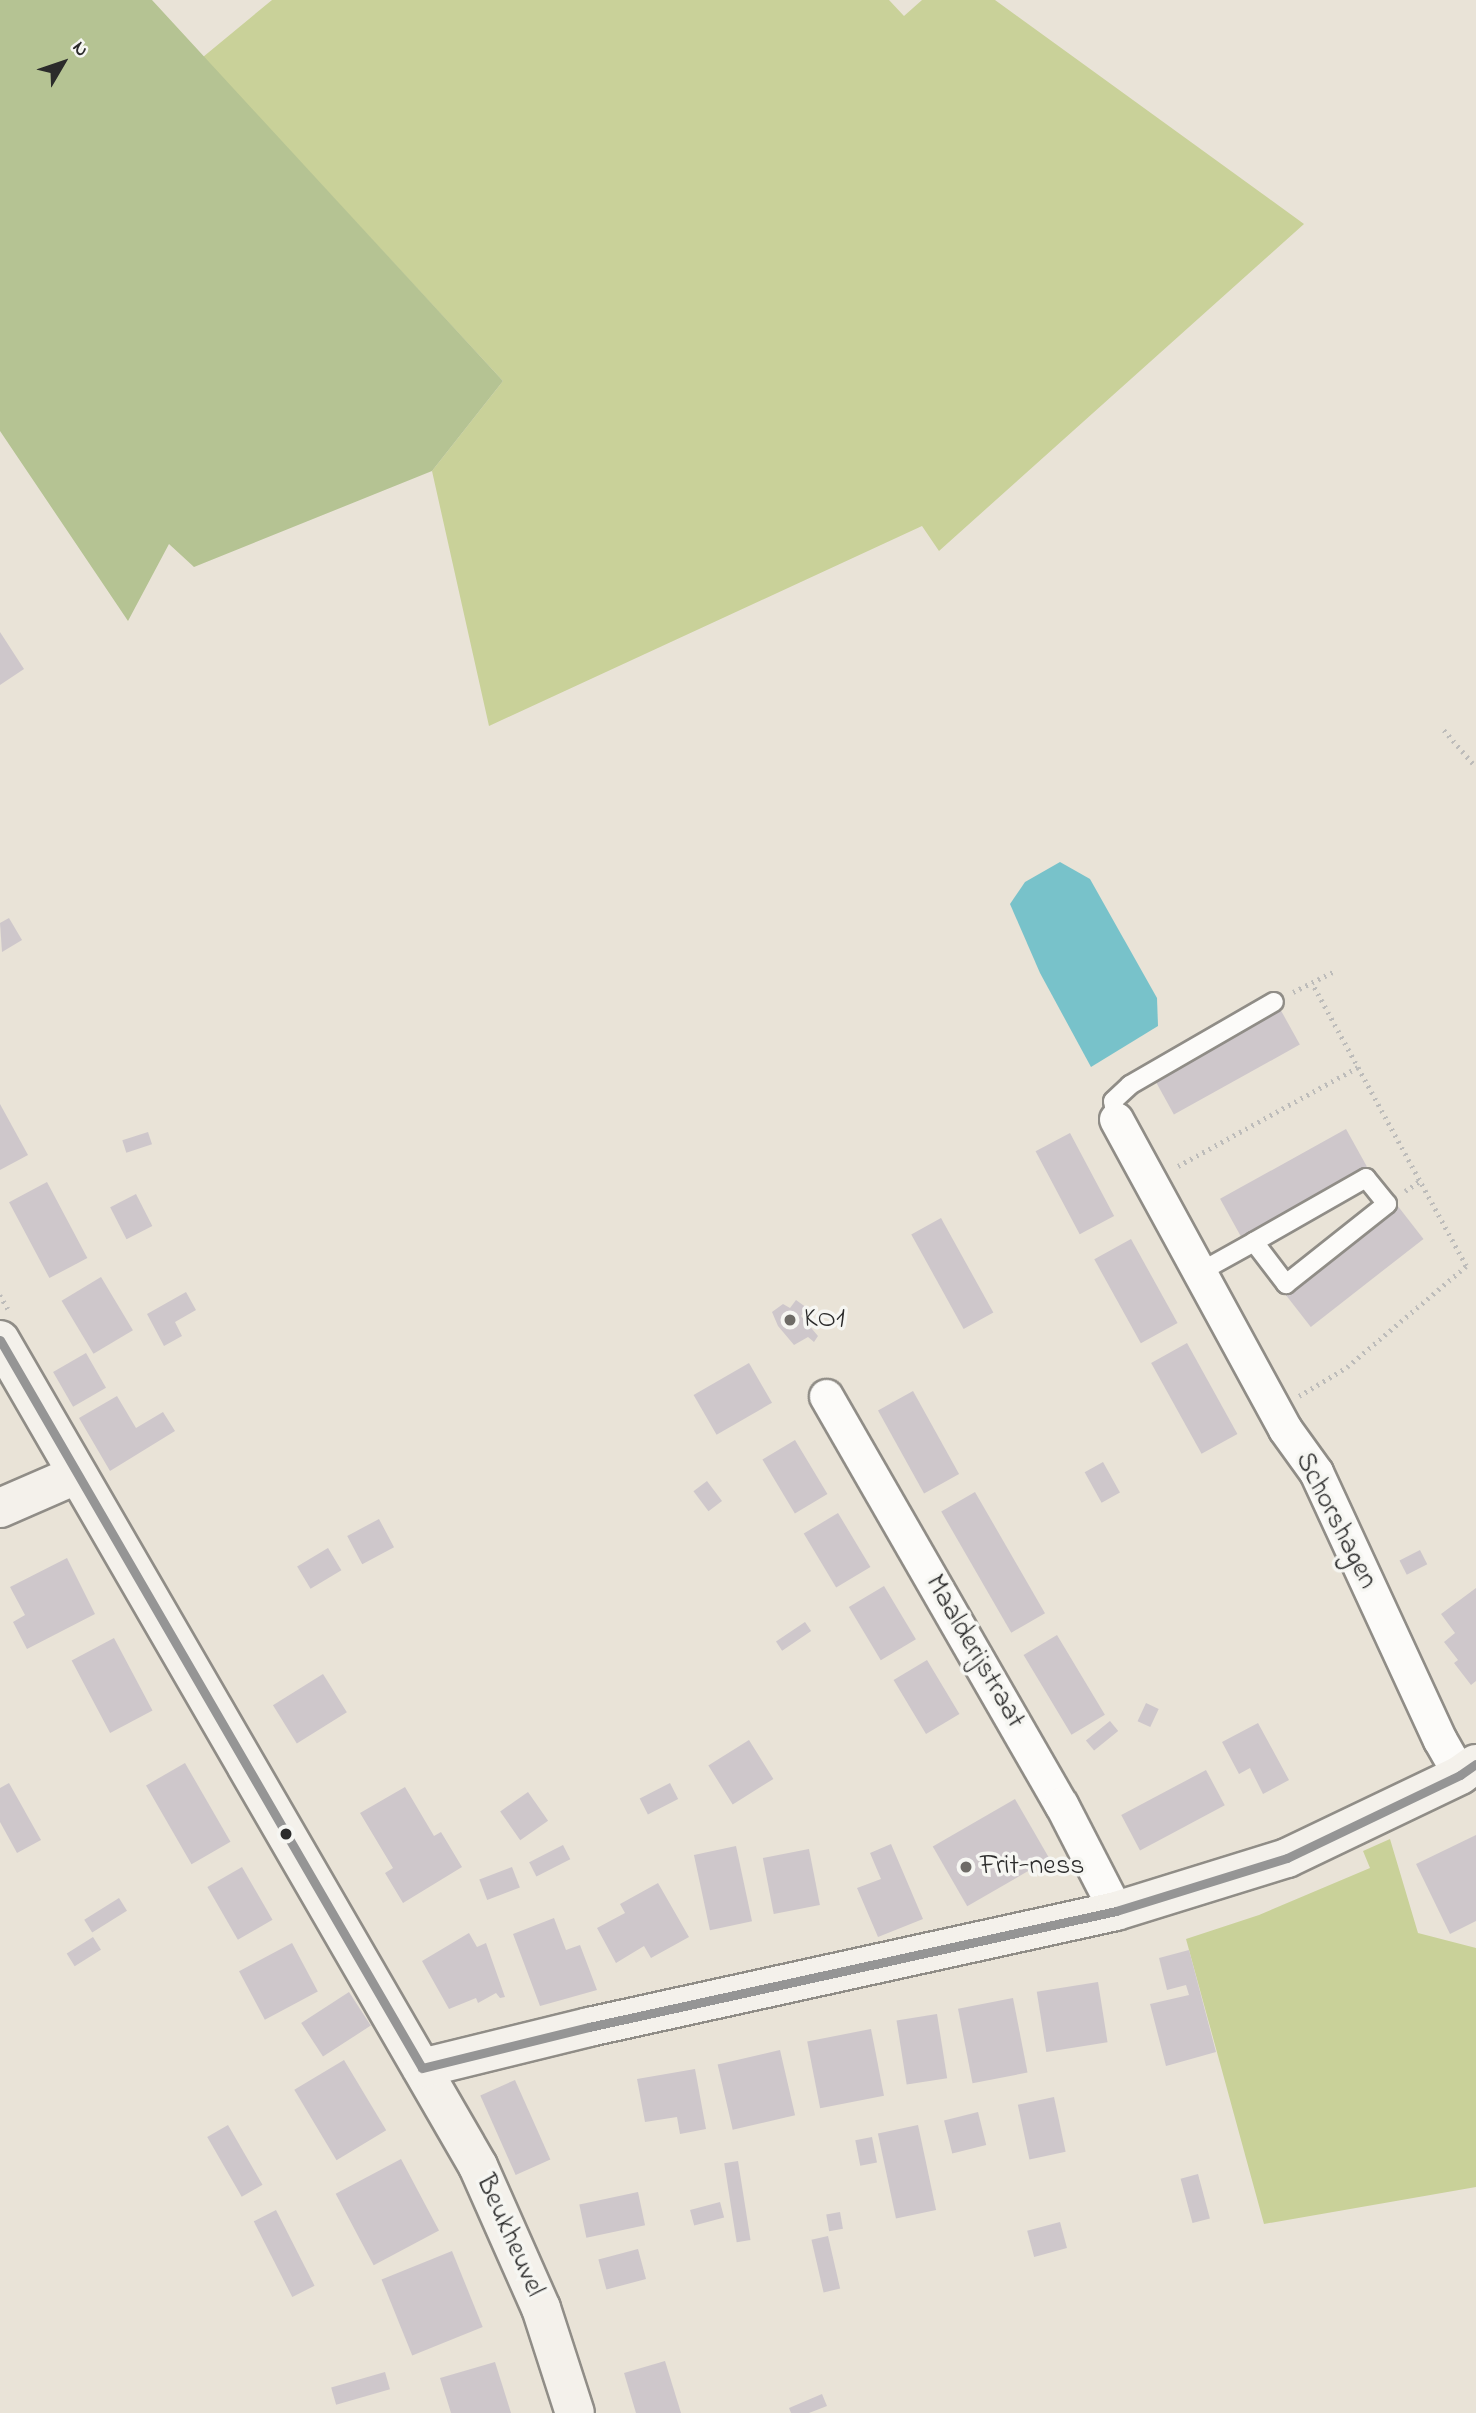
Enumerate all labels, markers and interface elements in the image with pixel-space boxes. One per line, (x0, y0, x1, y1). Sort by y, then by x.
north arrow (28, 28, 98, 98)
text: N (65, 36, 94, 63)
place label: KO1 (804, 1303, 845, 1337)
marker: KO1 (782, 1312, 798, 1328)
street label: Schorshagen (1286, 1447, 1384, 1595)
street label: Maalderijstraat (917, 1569, 1031, 1735)
unlabelled marker (279, 1827, 293, 1841)
place label: Frit-ness (980, 1850, 1084, 1884)
marker: Frit-ness (958, 1859, 974, 1875)
street label: Beukheuvel (467, 2170, 551, 2302)

